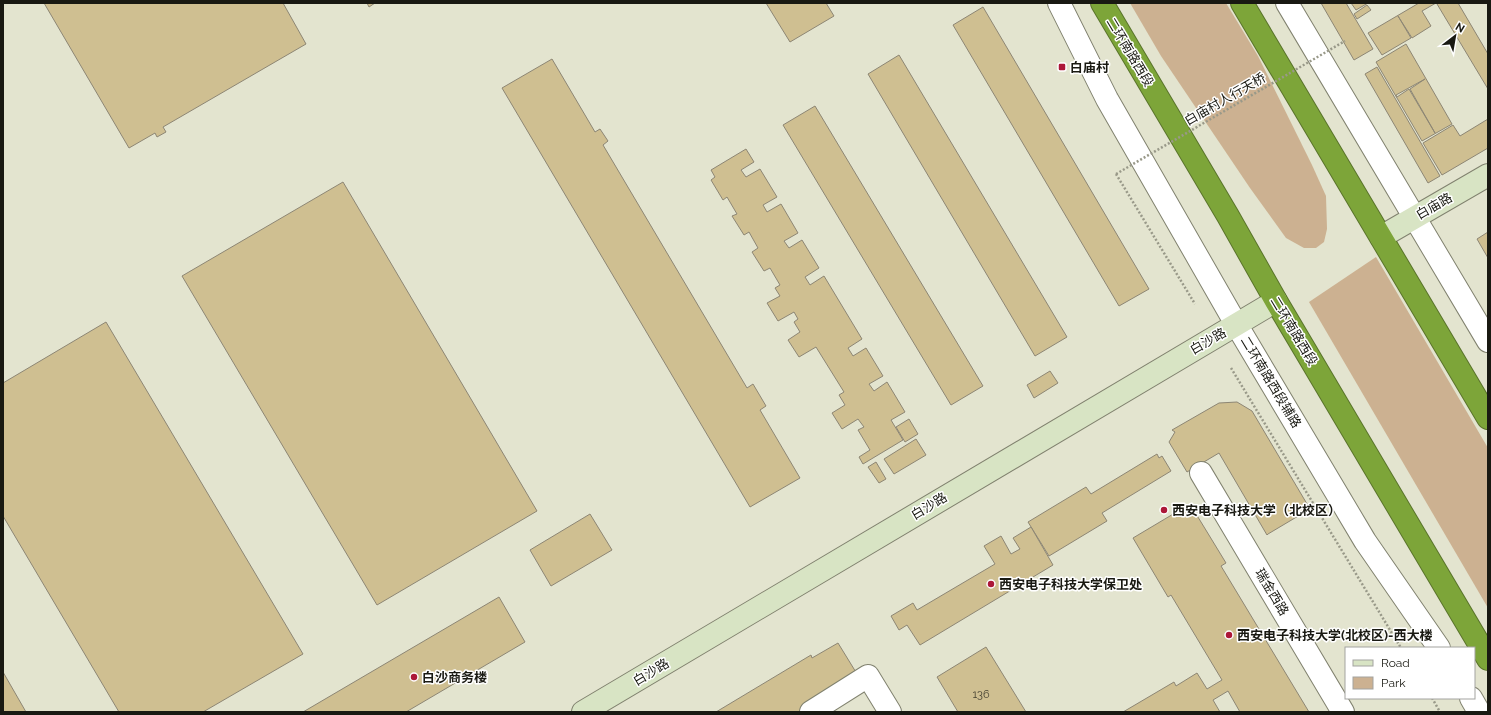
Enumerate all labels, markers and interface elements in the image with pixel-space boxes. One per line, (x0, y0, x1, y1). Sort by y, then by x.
street label: 二环南路西段 (1103, 15, 1157, 89)
north arrow (1435, 16, 1475, 56)
text: N (1453, 20, 1467, 36)
place label: 白庙村 (1070, 60, 1109, 75)
marker: 白庙村 (1057, 62, 1067, 72)
street label: 白庙村人行天桥 (1182, 70, 1268, 128)
street label: 白庙路 (1413, 190, 1455, 222)
street label: 二环南路西段 (1267, 294, 1321, 368)
street label: 白沙路 (1187, 325, 1229, 357)
street label: 二环南路西段辅路 (1238, 334, 1304, 430)
street label: 白沙路 (908, 490, 950, 522)
place label: 西安电子科技大学（北校区） (1172, 503, 1341, 518)
marker: 西安电子科技大学（北校区） (1159, 505, 1169, 515)
street label: 瑞金西路 (1252, 566, 1292, 618)
place label: 西安电子科技大学保卫处 (999, 577, 1142, 592)
marker: 西安电子科技大学保卫处 (986, 579, 996, 589)
place label: 西安电子科技大学(北校区)-西大楼 (1237, 628, 1432, 643)
marker: 西安电子科技大学(北校区)-西大楼 (1224, 630, 1234, 640)
legend (1345, 647, 1475, 699)
street label: 白沙路 (630, 656, 672, 688)
text: Road (1381, 656, 1410, 670)
place label: 白沙商务楼 (422, 670, 487, 685)
marker: 白沙商务楼 (409, 672, 419, 682)
text: Park (1381, 676, 1406, 690)
house number: 136 (972, 688, 990, 701)

